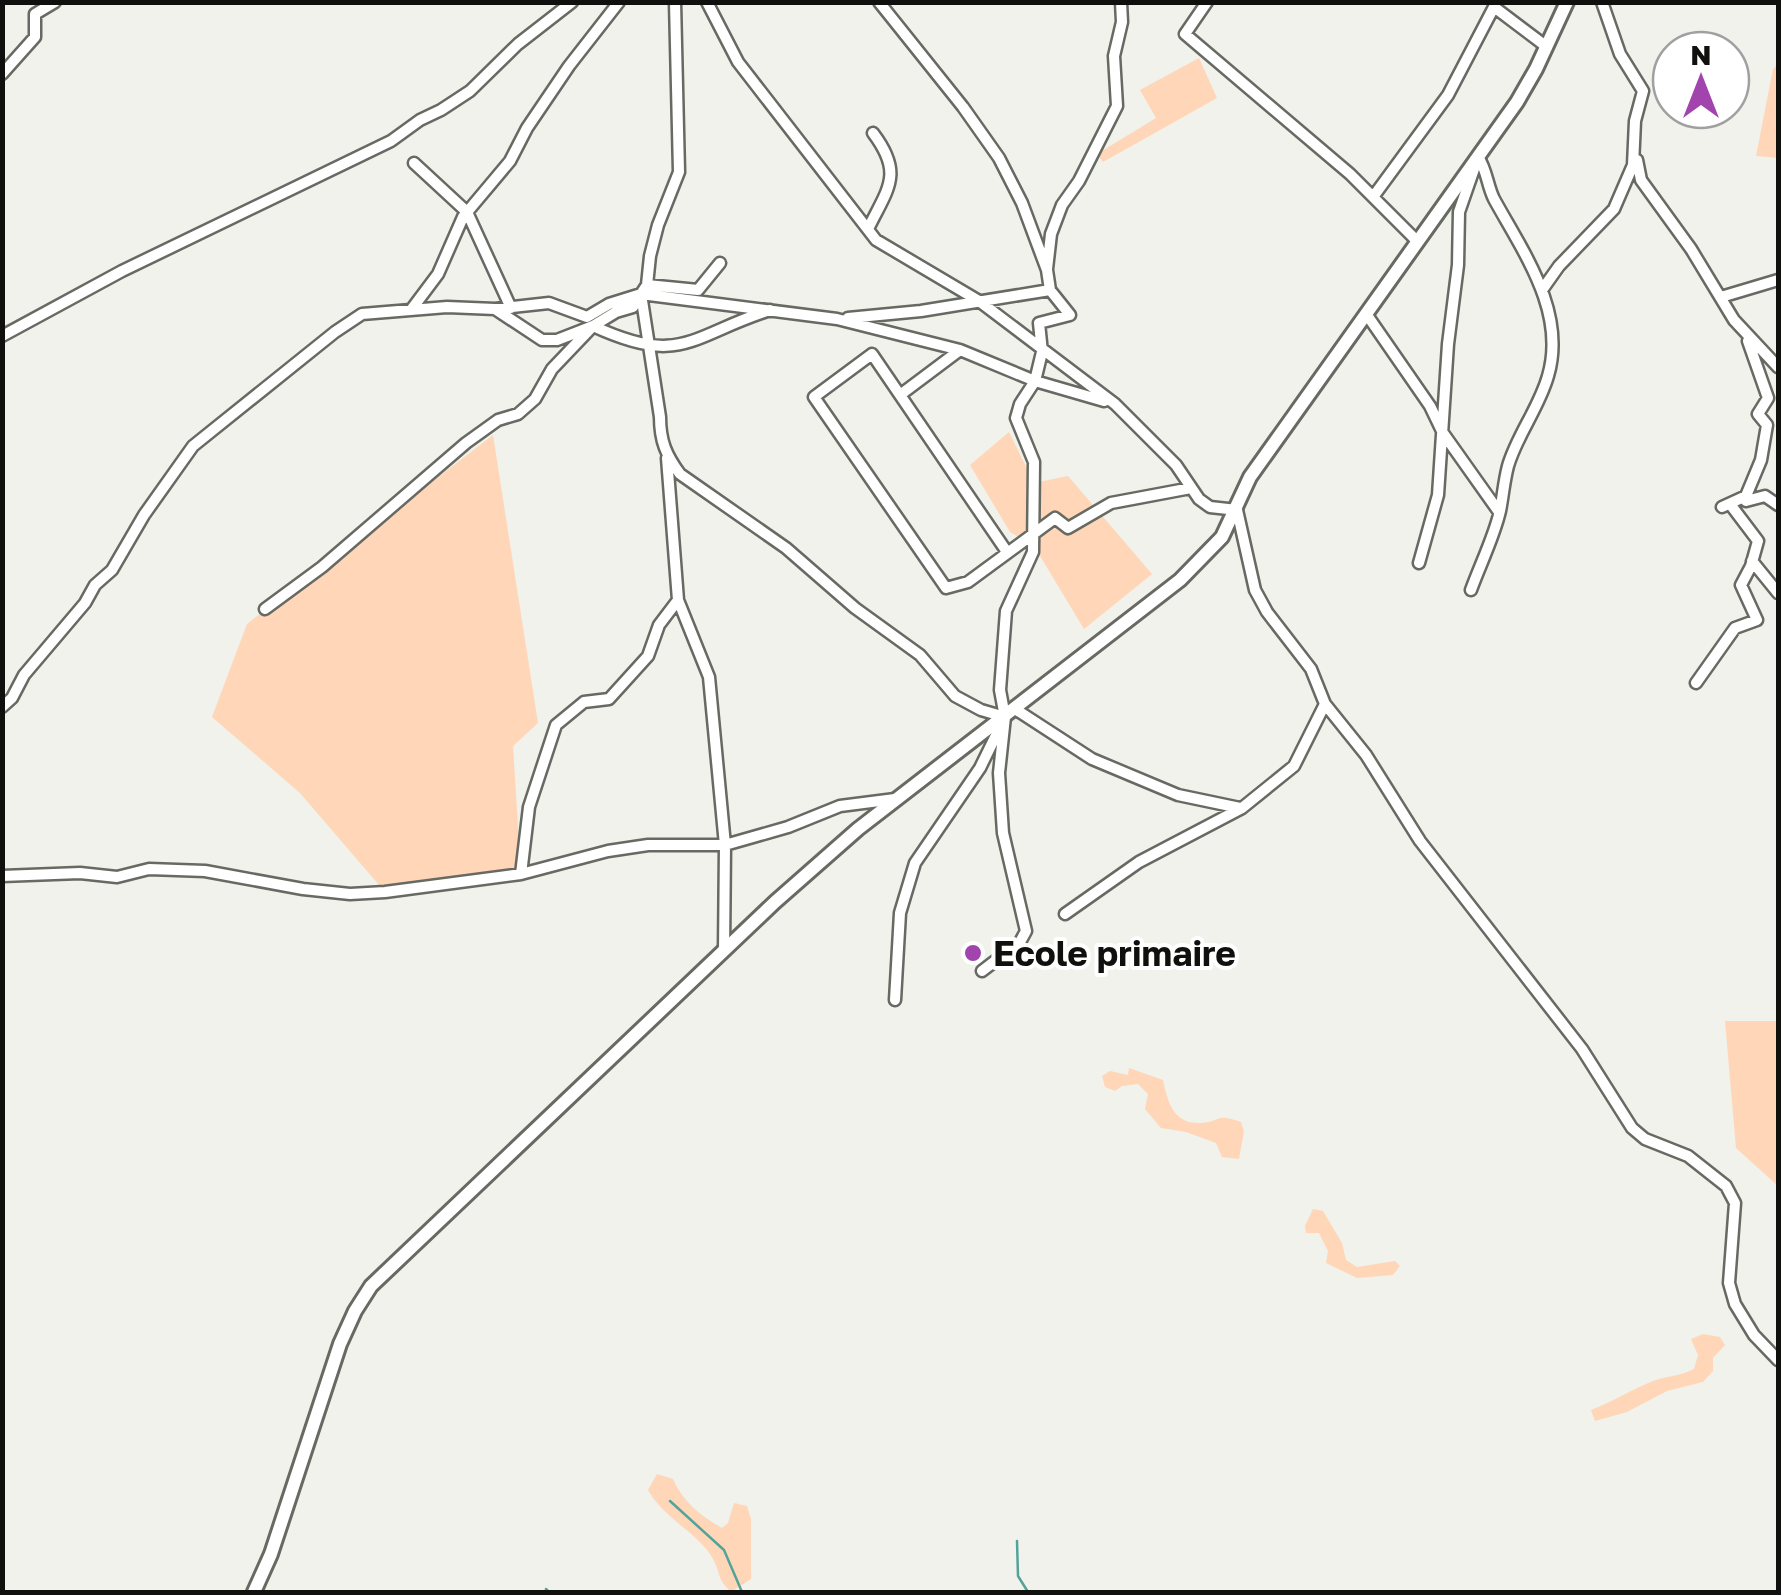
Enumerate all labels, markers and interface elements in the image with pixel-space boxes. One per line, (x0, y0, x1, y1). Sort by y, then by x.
north arrow (1651, 30, 1751, 130)
text: N (1690, 38, 1712, 71)
place label: Ecole primaire (993, 932, 1236, 974)
marker: Ecole primaire (962, 942, 984, 964)

